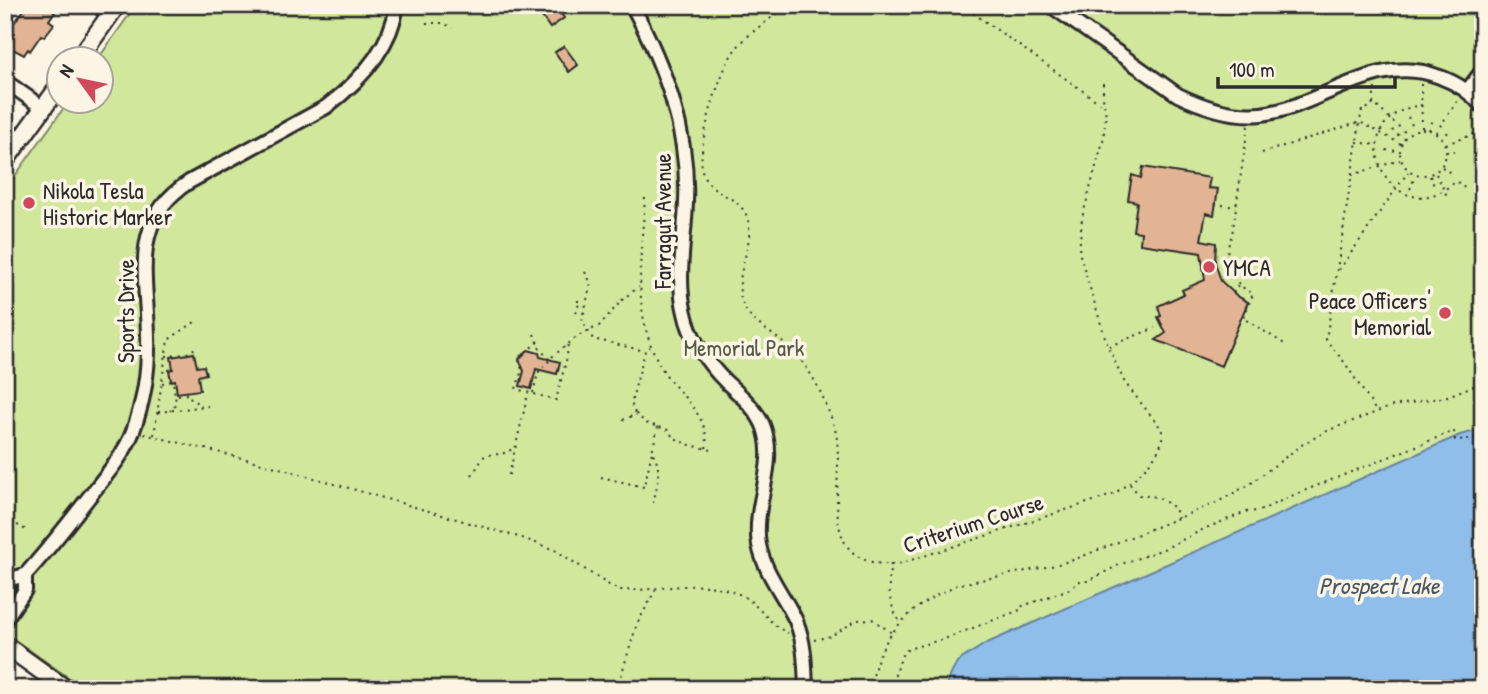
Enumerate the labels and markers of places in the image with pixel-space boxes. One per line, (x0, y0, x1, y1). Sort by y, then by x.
place label: Nikola Tesla Historic Marker (43, 175, 172, 232)
marker: Nikola Tesla Historic Marker (21, 195, 37, 211)
place label: YMCA (1223, 252, 1271, 283)
marker: YMCA (1201, 259, 1217, 275)
place label: Peace Officers' Memorial (1309, 285, 1432, 342)
marker: Peace Officers' Memorial (1437, 305, 1453, 321)

